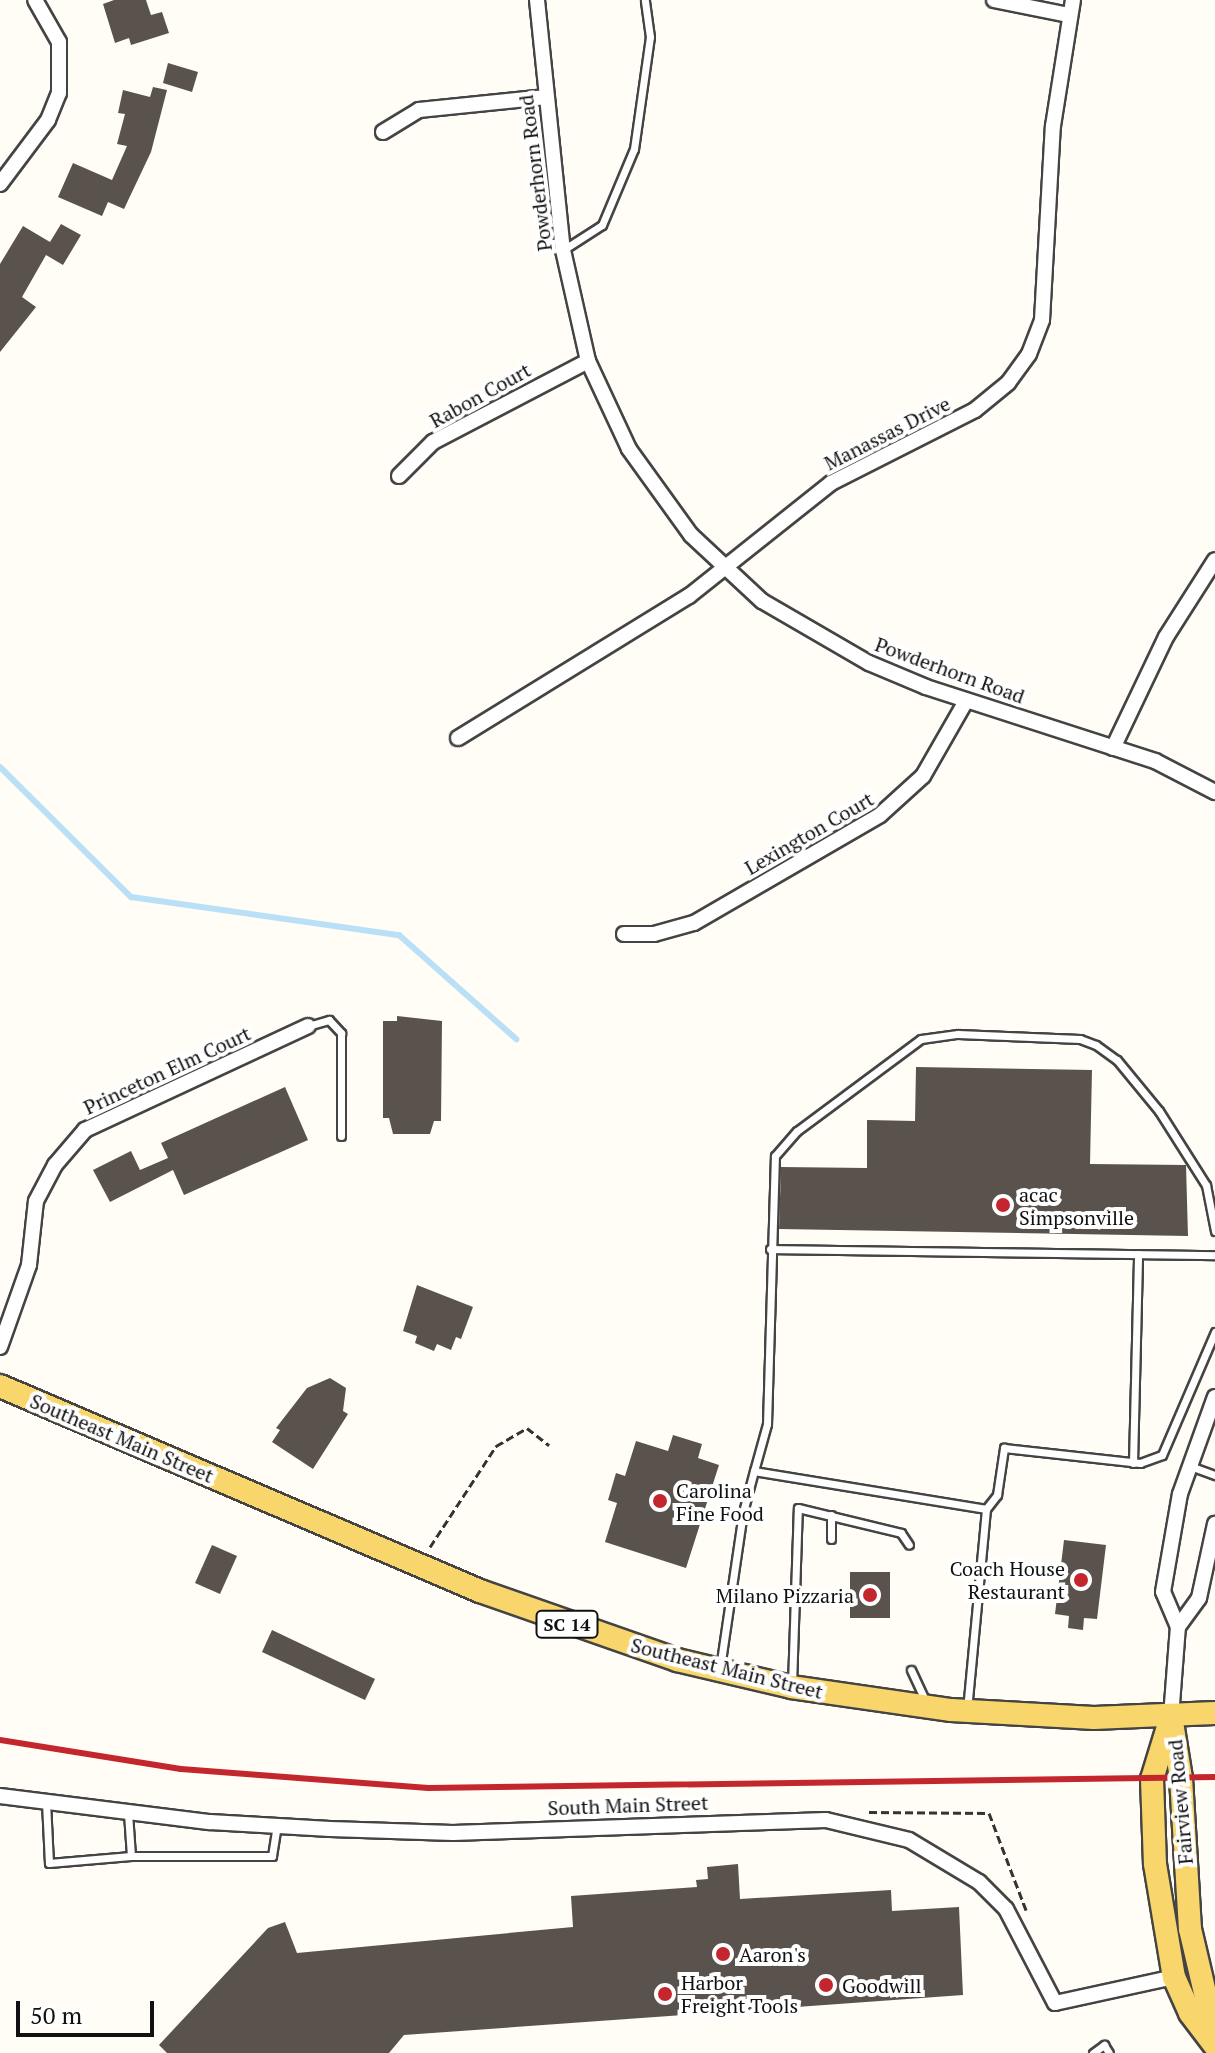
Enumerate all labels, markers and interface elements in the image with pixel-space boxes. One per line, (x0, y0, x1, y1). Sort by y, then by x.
street label: Powderhorn Road (513, 93, 557, 253)
street label: Rabon Court (425, 357, 535, 433)
street label: Manassas Drive (820, 391, 954, 475)
street label: Powderhorn Road (872, 632, 1028, 708)
street label: Lexington Court (740, 786, 878, 880)
street label: Princeton Elm Court (80, 1021, 254, 1119)
place label: acac Simpsonville (1019, 1182, 1134, 1229)
marker: acac Simpsonville (994, 1196, 1012, 1214)
street label: Southeast Main Street (27, 1388, 217, 1488)
place label: Carolina Fine Food (676, 1478, 764, 1525)
marker: Carolina Fine Food (651, 1492, 669, 1510)
place label: Coach House Restaurant (950, 1556, 1065, 1603)
marker: Coach House Restaurant (1072, 1571, 1090, 1589)
place label: Milano Pizzaria (716, 1583, 854, 1607)
marker: Milano Pizzaria (861, 1586, 879, 1604)
road number: SC 14 (535, 1610, 599, 1638)
street label: Southeast Main Street (628, 1633, 826, 1703)
street label: Fairview Road (1163, 1739, 1197, 1865)
street label: South Main Street (547, 1790, 709, 1820)
place label: Aaron's (739, 1942, 806, 1966)
marker: Aaron's (714, 1945, 732, 1963)
place label: Harbor Freight Tools (681, 1970, 798, 2017)
place label: Goodwill (842, 1973, 922, 1997)
marker: Goodwill (817, 1976, 835, 1994)
scale bar (20, 1985, 158, 2035)
marker: Harbor Freight Tools (656, 1985, 674, 2003)
text: 50 m (30, 1999, 82, 2031)

